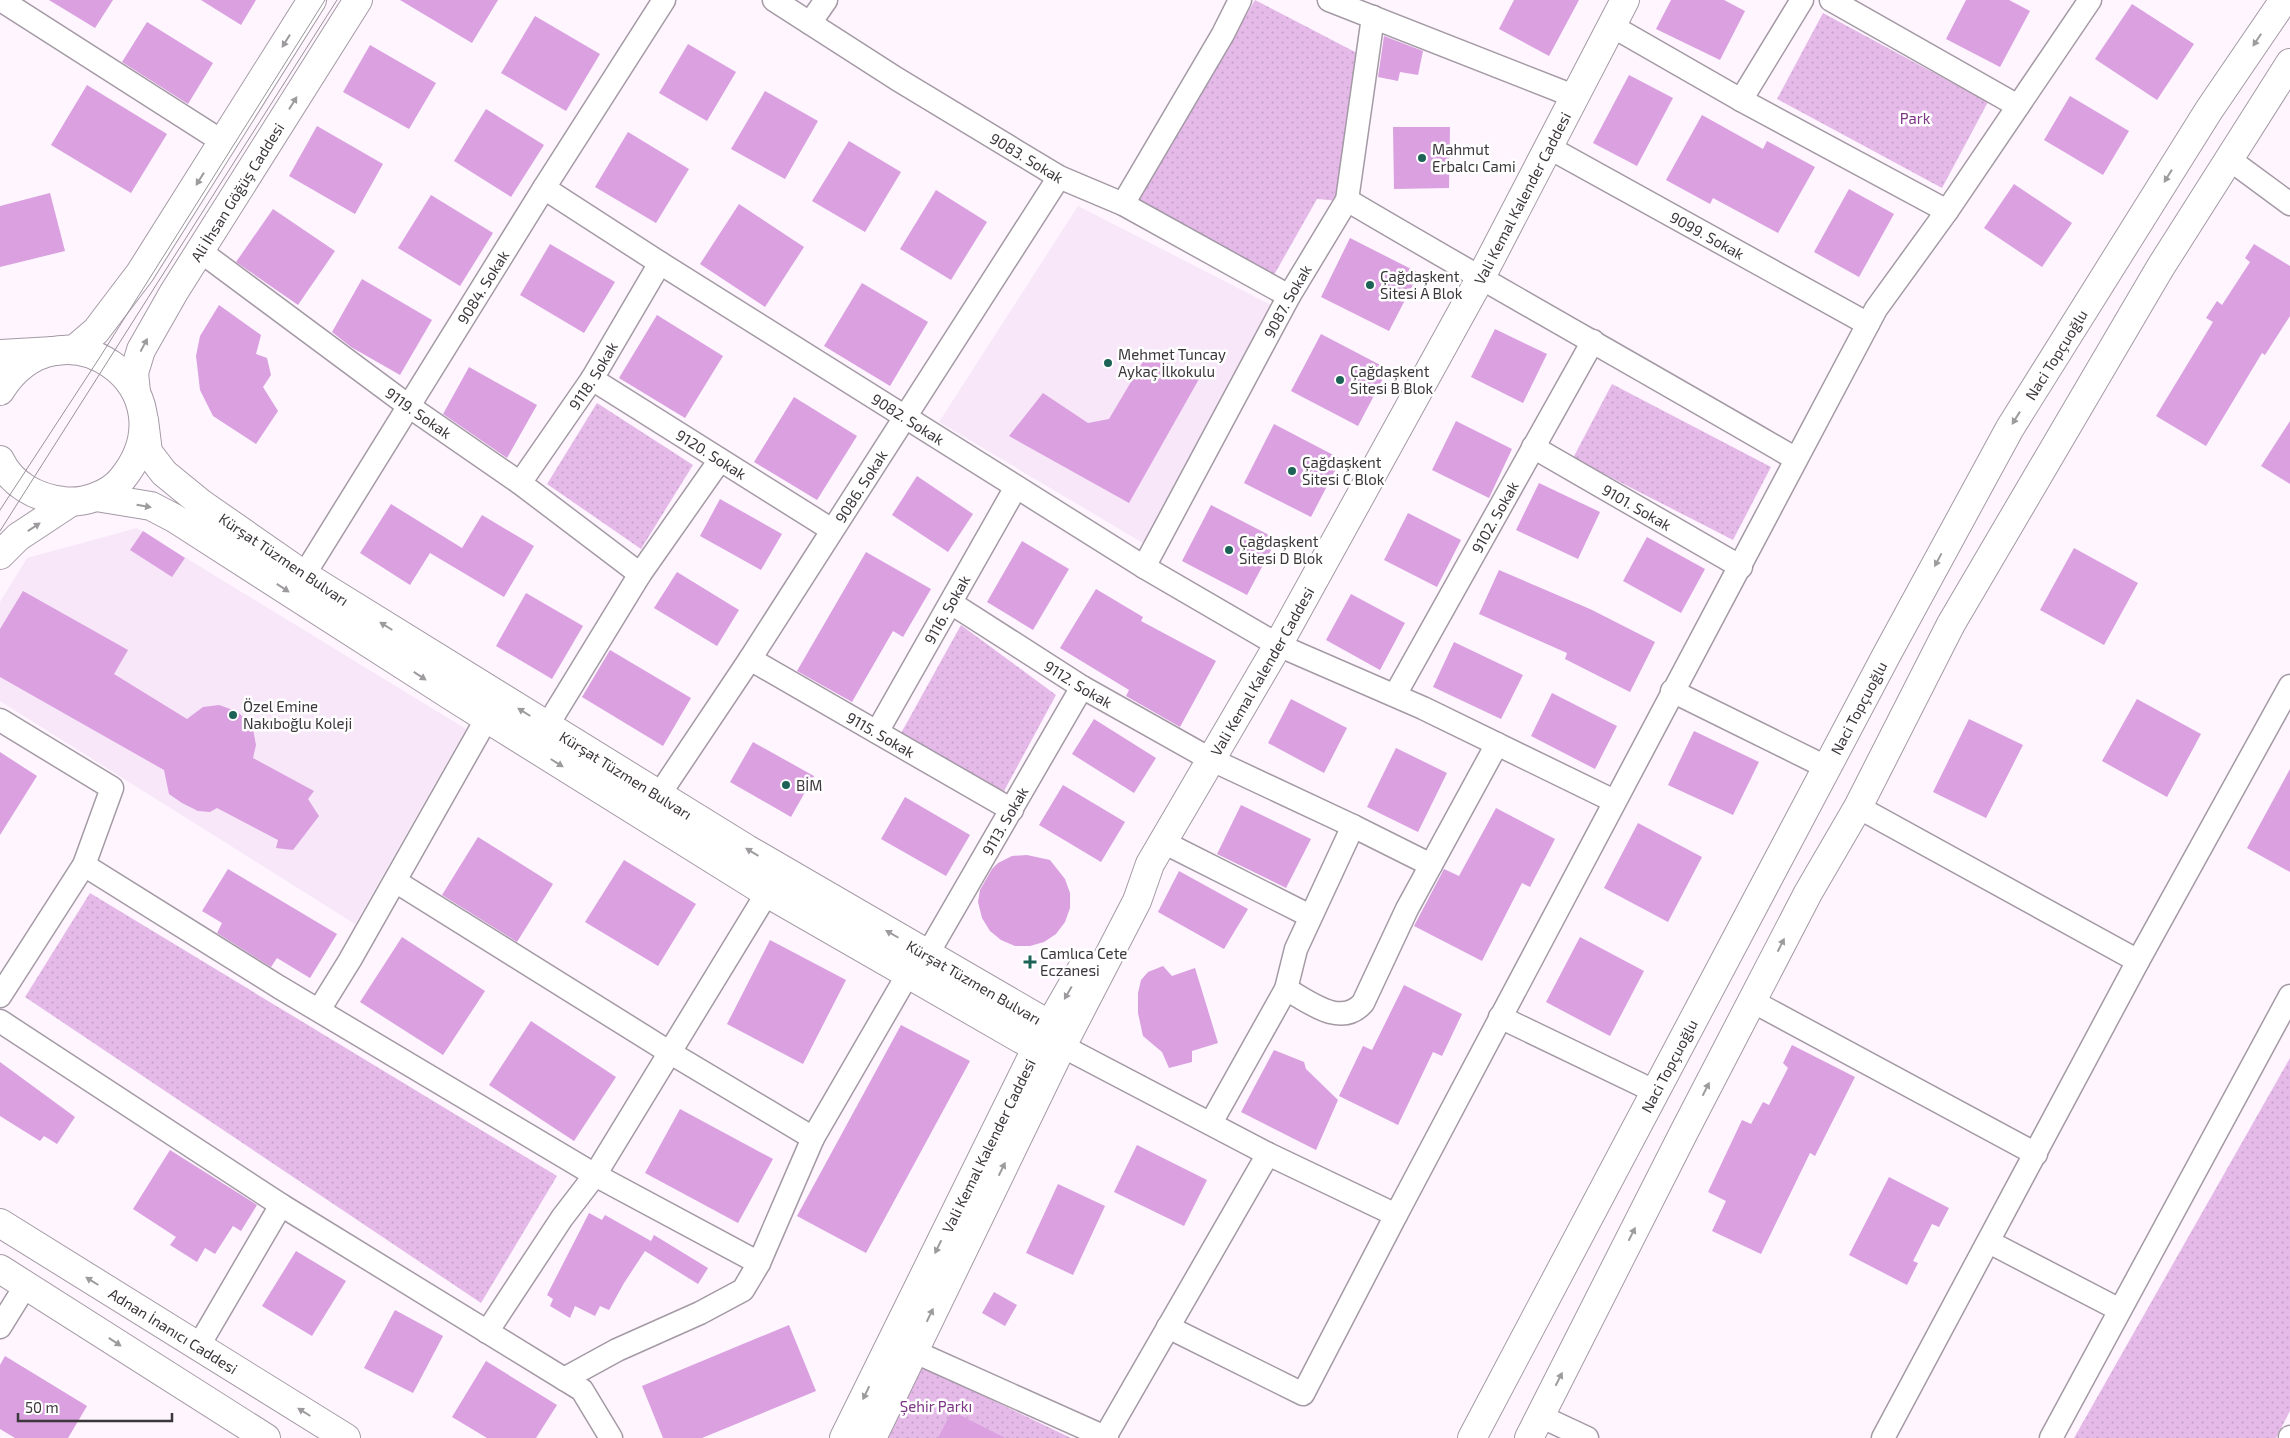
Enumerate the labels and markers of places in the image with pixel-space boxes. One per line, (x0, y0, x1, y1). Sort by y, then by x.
place label: Mahmut Erbalcı Cami (1432, 140, 1516, 175)
marker: Mahmut Erbalcı Cami (1416, 152, 1428, 164)
place label: Çağdaşkent Sitesi A Blok (1380, 267, 1463, 302)
marker: Çağdaşkent Sitesi A Blok (1364, 279, 1376, 291)
place label: Mehmet Tuncay Aykaç İlkokulu (1118, 345, 1226, 381)
marker: Mehmet Tuncay Aykaç İlkokulu (1102, 357, 1114, 369)
place label: Çağdaşkent Sitesi B Blok (1350, 362, 1434, 397)
marker: Çağdaşkent Sitesi B Blok (1334, 374, 1346, 386)
place label: Çağdaşkent Sitesi C Blok (1302, 453, 1385, 488)
marker: Çağdaşkent Sitesi C Blok (1286, 465, 1298, 477)
place label: Çağdaşkent Sitesi D Blok (1239, 532, 1323, 567)
marker: Çağdaşkent Sitesi D Blok (1223, 544, 1235, 556)
place label: Özel Emine Nakıboğlu Koleji (243, 697, 352, 733)
marker: Özel Emine Nakıboğlu Koleji (227, 709, 239, 721)
place label: BİM (796, 776, 822, 794)
marker: BİM (780, 779, 792, 791)
place label: Camlıca Cete Eczanesi (1040, 944, 1127, 979)
marker: Camlıca Cete Eczanesi (1024, 956, 1036, 968)

